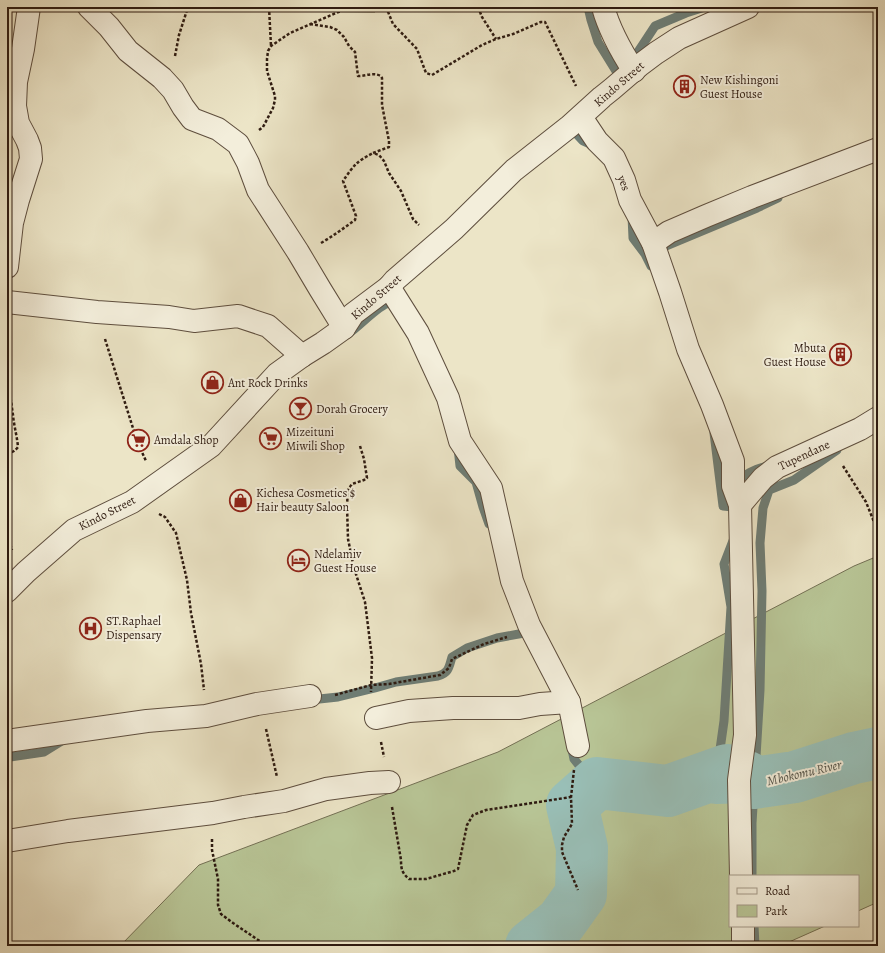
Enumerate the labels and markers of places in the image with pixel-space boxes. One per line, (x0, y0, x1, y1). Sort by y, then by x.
place label: New Kishingoni Guest House (700, 72, 779, 102)
building icon: New Kishingoni Guest House (671, 74, 697, 100)
place label: Mbuta Guest House (764, 340, 826, 370)
building icon: Mbuta Guest House (828, 342, 854, 368)
shop icon: Ant Rock Drinks (199, 370, 225, 396)
place label: Ant Rock Drinks (227, 375, 308, 391)
bar icon: Dorah Grocery (288, 396, 314, 422)
place label: Dorah Grocery (316, 401, 389, 417)
place label: Mizeituni Miwili Shop (286, 424, 345, 454)
supermarket icon: Mizeituni Miwili Shop (258, 426, 284, 452)
supermarket icon: Amdala Shop (126, 427, 152, 453)
place label: Amdala Shop (153, 432, 219, 448)
place label: Kichesa Cosmetics $ Hair beauty Saloon (256, 485, 355, 515)
shop icon: Kichesa Cosmetics $ Hair beauty Saloon (228, 487, 254, 513)
place label: Ndelamiv Guest House (314, 546, 376, 576)
hotel icon: Ndelamiv Guest House (285, 548, 311, 574)
place label: ST.Raphael Dispensary (106, 613, 162, 643)
hospital icon: ST.Raphael Dispensary (78, 615, 104, 641)

